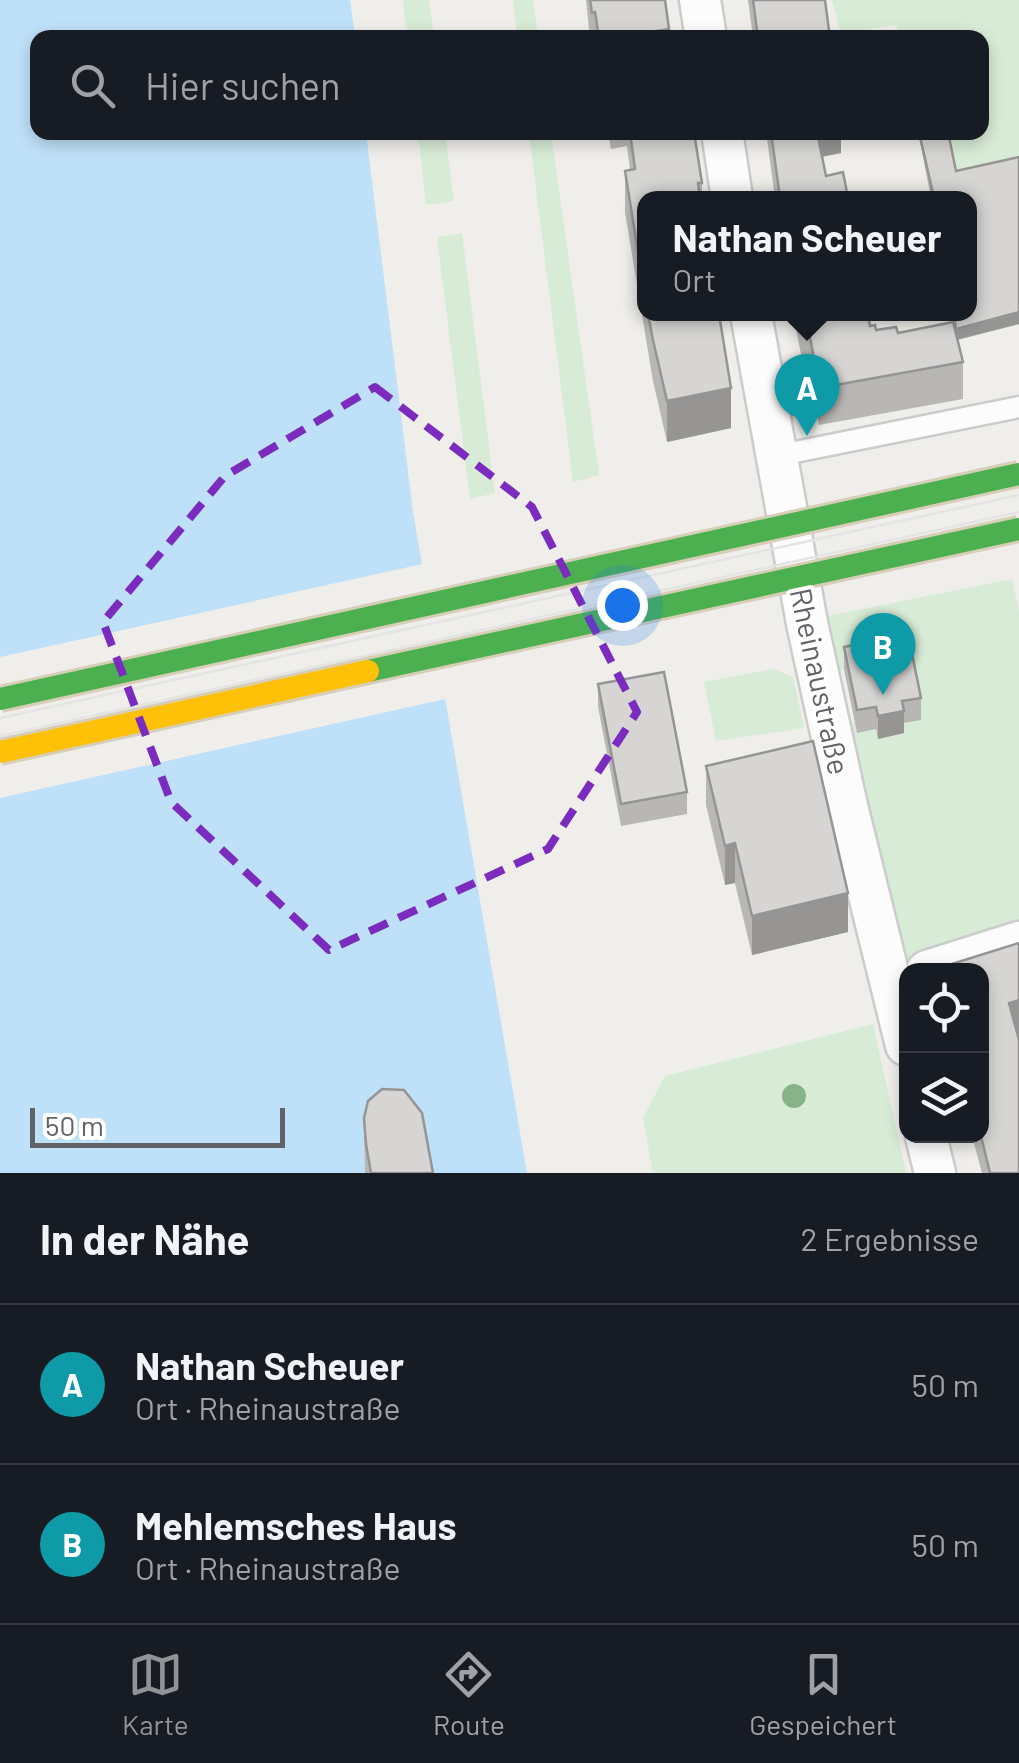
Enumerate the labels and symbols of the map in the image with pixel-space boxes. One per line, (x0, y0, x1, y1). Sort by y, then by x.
pin: A (774, 354, 840, 436)
your location (597, 580, 648, 631)
street label: Rheinaustraße (784, 584, 858, 778)
pin: B (850, 612, 916, 695)
scale bar (30, 1103, 285, 1148)

